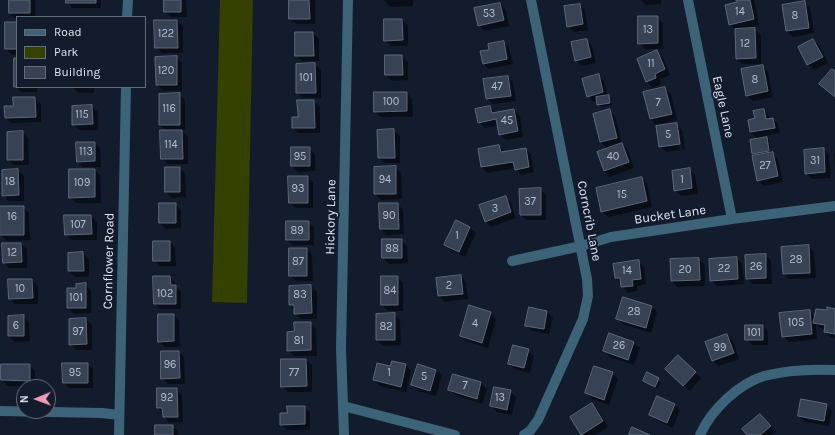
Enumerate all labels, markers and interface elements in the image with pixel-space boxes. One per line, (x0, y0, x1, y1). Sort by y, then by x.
house number: 14 (735, 5, 745, 19)
house number: 53 (483, 7, 495, 21)
house number: 8 (792, 9, 798, 23)
legend (16, 16, 146, 88)
house number: 13 (643, 23, 653, 37)
text: Road (54, 25, 82, 39)
house number: 122 (158, 27, 174, 41)
house number: 12 (740, 37, 750, 51)
text: Park (54, 45, 78, 59)
house number: 11 (647, 57, 655, 71)
house number: 120 (158, 64, 174, 78)
text: Building (54, 65, 100, 79)
house number: 101 (299, 71, 313, 85)
house number: 8 (752, 73, 758, 87)
street label: Eagle Lane (709, 75, 737, 139)
house number: 47 (491, 80, 503, 94)
house number: 100 (383, 95, 399, 109)
house number: 7 (655, 96, 661, 110)
house number: 116 (162, 102, 176, 116)
house number: 115 (75, 108, 89, 122)
house number: 45 (501, 114, 513, 128)
house number: 5 (665, 128, 671, 142)
house number: 114 (164, 138, 178, 152)
house number: 113 (79, 145, 93, 159)
house number: 95 (294, 150, 306, 164)
house number: 40 (607, 150, 619, 164)
house number: 31 (810, 154, 820, 168)
house number: 27 (759, 159, 771, 173)
house number: 94 (379, 173, 391, 187)
house number: 1 (680, 173, 684, 187)
house number: 18 (5, 175, 15, 189)
house number: 109 (74, 176, 90, 190)
street label: Hickory Lane (323, 179, 339, 255)
street label: Corncrib Lane (574, 180, 604, 262)
house number: 93 (292, 182, 304, 196)
house number: 15 (617, 188, 627, 202)
house number: 37 (524, 195, 536, 209)
house number: 3 (492, 202, 498, 216)
street label: Bucket Lane (633, 202, 707, 228)
house number: 90 (383, 209, 395, 223)
house number: 16 (7, 210, 17, 224)
street label: Cornflower Road (100, 213, 118, 309)
house number: 107 (70, 218, 86, 232)
house number: 89 (290, 224, 304, 238)
house number: 1 (455, 229, 459, 243)
house number: 88 (385, 242, 399, 256)
house number: 12 (7, 246, 17, 260)
house number: 28 (789, 253, 803, 267)
house number: 87 (292, 255, 304, 269)
house number: 26 (750, 260, 762, 274)
house number: 22 (718, 262, 730, 276)
house number: 20 (679, 263, 691, 277)
house number: 14 (622, 264, 632, 278)
house number: 2 (446, 279, 452, 293)
house number: 10 (15, 282, 25, 296)
house number: 84 (384, 284, 396, 298)
house number: 102 (157, 287, 173, 301)
house number: 83 (293, 288, 307, 302)
house number: 101 (69, 291, 83, 305)
house number: 28 (627, 305, 641, 319)
house number: 105 (788, 316, 804, 330)
house number: 4 (472, 317, 478, 331)
house number: 6 (13, 319, 19, 333)
house number: 82 (379, 320, 393, 334)
house number: 97 (72, 325, 84, 339)
house number: 101 (747, 326, 761, 340)
house number: 81 (294, 334, 304, 348)
house number: 26 (613, 339, 625, 353)
house number: 99 (714, 341, 726, 355)
house number: 96 (164, 358, 176, 372)
house number: 95 (69, 366, 81, 380)
house number: 77 (289, 366, 299, 380)
house number: 1 (387, 366, 391, 380)
house number: 5 (421, 370, 427, 384)
north arrow (16, 379, 56, 419)
house number: 7 (462, 379, 468, 393)
house number: 92 (161, 391, 173, 405)
house number: 13 (495, 391, 505, 405)
text: N (18, 395, 31, 403)

